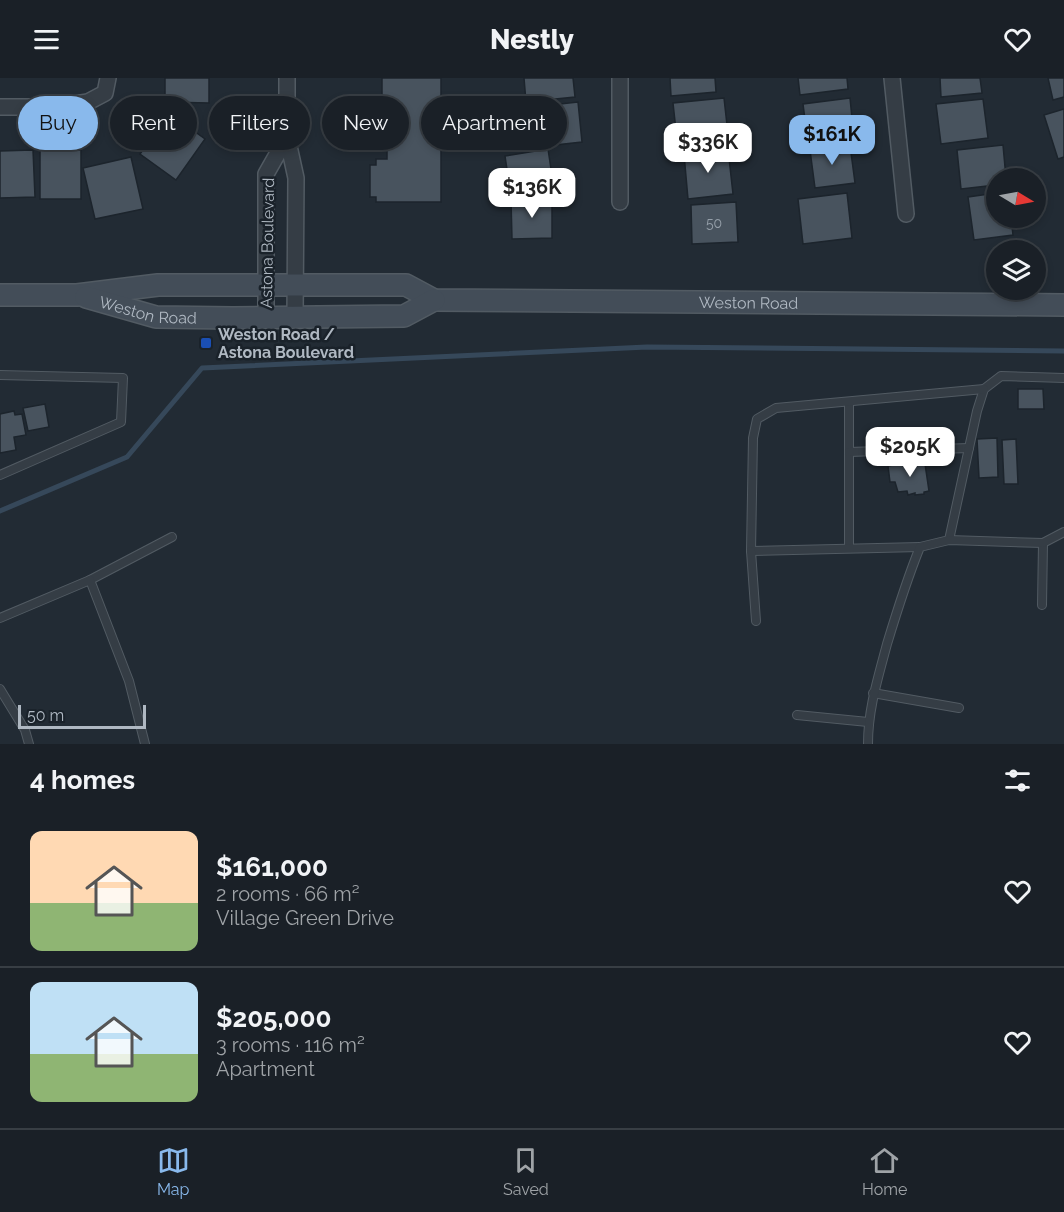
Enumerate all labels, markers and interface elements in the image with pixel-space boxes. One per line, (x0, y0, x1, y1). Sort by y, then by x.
icon: menu (30, 23, 63, 56)
icon: heart (1001, 23, 1034, 56)
text: Nestly (490, 24, 574, 55)
chip: Buy (18, 96, 98, 150)
chip: Rent (110, 96, 197, 150)
chip: Filters (209, 96, 310, 150)
chip: New (322, 96, 409, 150)
chip: Apartment (421, 96, 567, 150)
pin: $161K (790, 115, 874, 166)
text: $161K (803, 122, 861, 146)
pin: $336K (666, 123, 750, 174)
text: $336K (678, 130, 738, 154)
pin: $136K (490, 168, 574, 219)
north arrow (986, 168, 1046, 228)
map controls (986, 168, 1046, 300)
text: $136K (502, 175, 562, 199)
street label: Astona Boulevard (257, 177, 278, 309)
house number: 50 (706, 215, 722, 231)
button: layers (986, 240, 1046, 300)
street label: Weston Road (97, 292, 197, 328)
street label: Weston Road (699, 293, 798, 313)
place label: Weston Road / Astona Boulevard (218, 325, 354, 362)
marker: Weston Road / Astona Boulevard (199, 336, 213, 350)
pin: $205K (868, 427, 952, 478)
text: $205K (880, 434, 940, 458)
scale bar (18, 702, 146, 730)
text: 50 m (27, 706, 64, 725)
icon: filters (1001, 764, 1034, 797)
text: 4 homes (30, 765, 135, 795)
text: $161,000 (216, 852, 328, 882)
icon: home (78, 855, 150, 927)
icon: heart (1001, 875, 1034, 908)
text: 2 rooms · 66 m² (216, 882, 359, 906)
text: Village Green Drive (216, 906, 394, 930)
text: $205,000 (216, 1003, 331, 1033)
icon: home (78, 1006, 150, 1078)
icon: heart (1001, 1026, 1034, 1059)
text: 3 rooms · 116 m² (216, 1033, 365, 1057)
text: Apartment (216, 1057, 315, 1081)
tab: Map (157, 1144, 190, 1199)
tab: Saved (503, 1144, 549, 1199)
tab: Home (862, 1144, 907, 1199)

